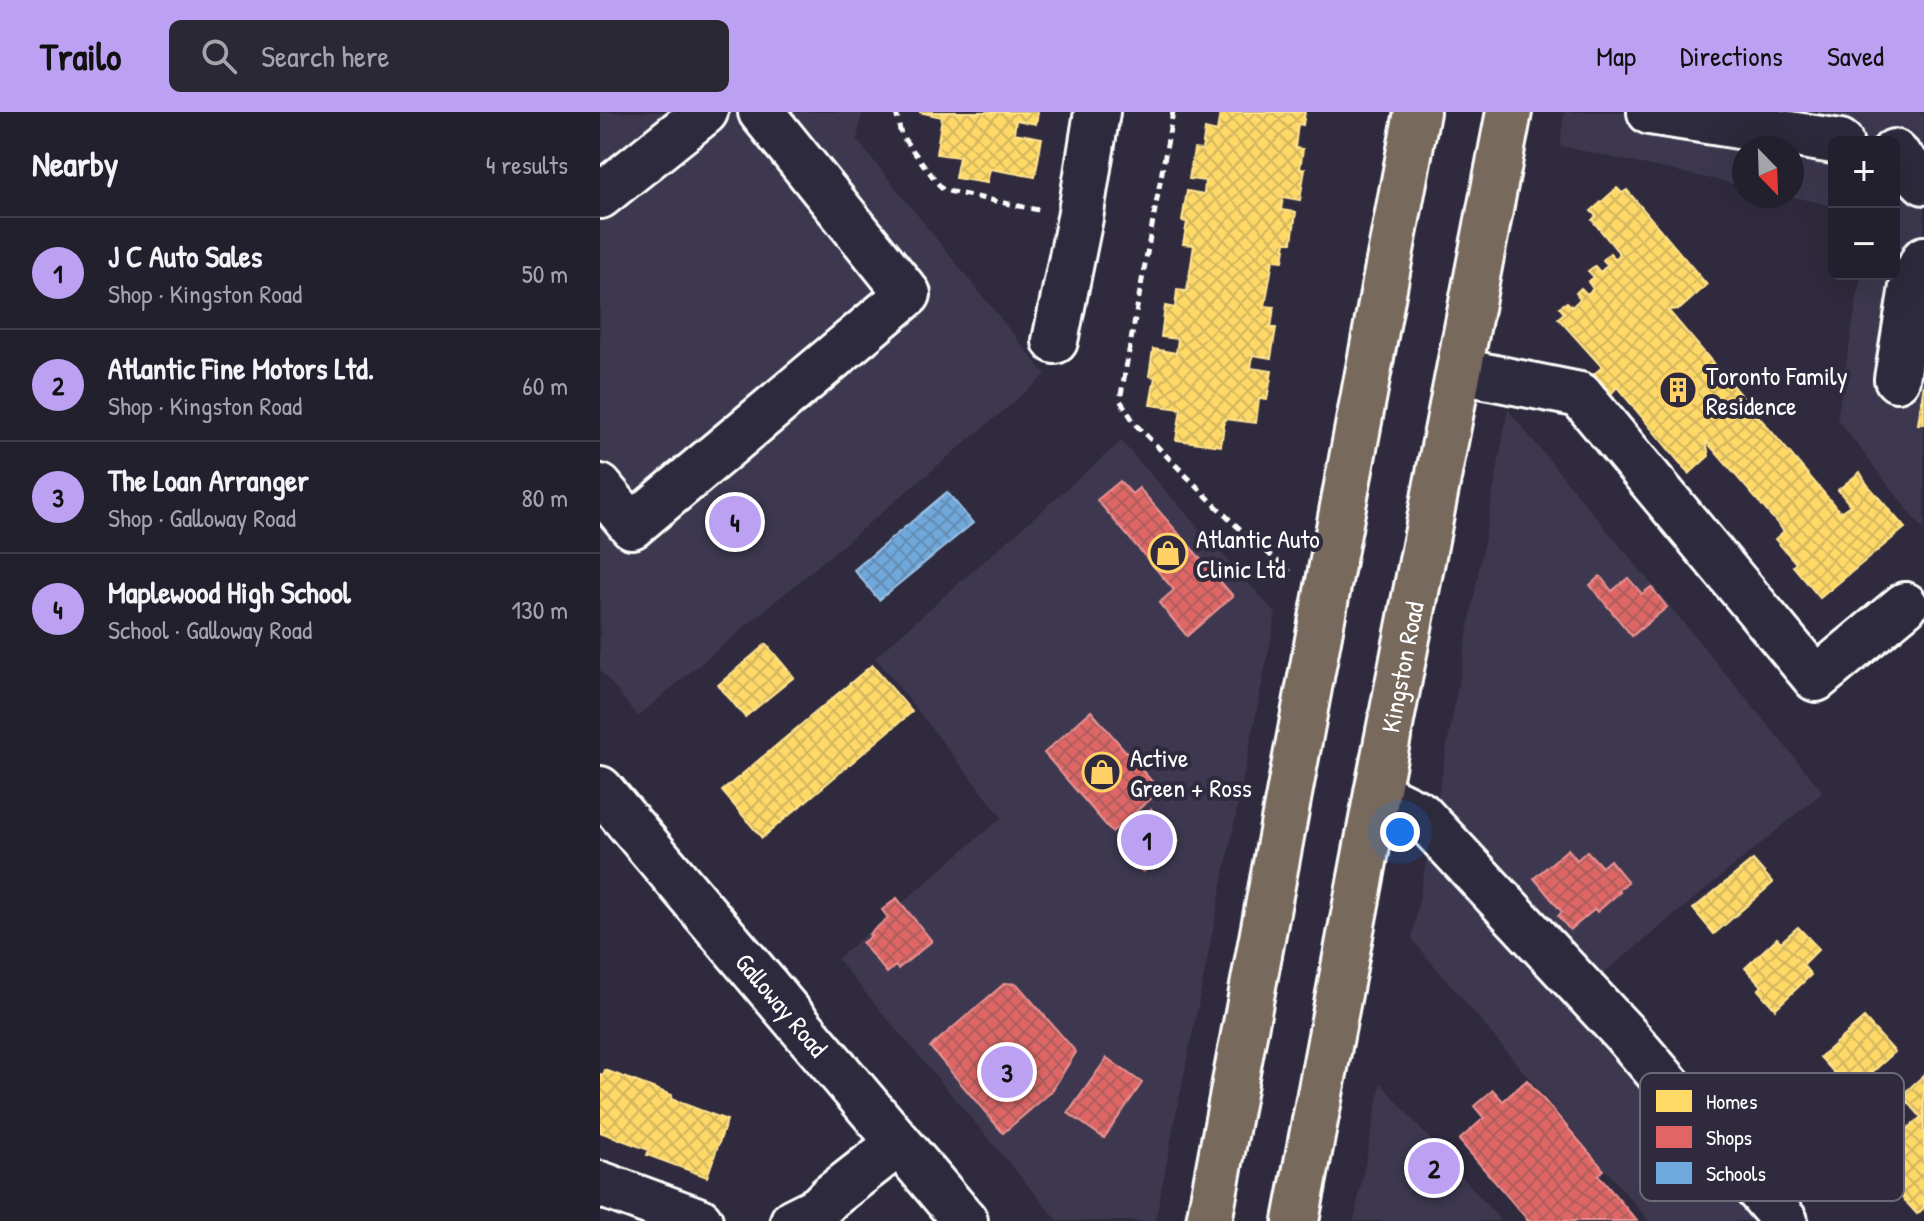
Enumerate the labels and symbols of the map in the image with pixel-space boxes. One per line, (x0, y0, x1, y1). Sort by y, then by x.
north arrow (1732, 136, 1804, 208)
place label: Toronto Family Residence (1706, 358, 1848, 423)
building icon: Toronto Family Residence (1657, 369, 1699, 411)
pin: 4 (709, 492, 761, 552)
place label: Atlantic Auto Clinic Ltd (1196, 521, 1320, 586)
shop icon: Atlantic Auto Clinic Ltd (1147, 532, 1189, 574)
street label: Kingston Road (1372, 599, 1431, 735)
place label: Active Green + Ross (1130, 740, 1252, 805)
shop icon: Active Green + Ross (1081, 751, 1123, 793)
pin: 1 (1121, 810, 1173, 870)
your location (1380, 812, 1420, 852)
street label: Galloway Road (728, 945, 836, 1064)
pin: 3 (981, 1042, 1033, 1102)
legend (1640, 1073, 1904, 1201)
text: Homes (1706, 1086, 1757, 1116)
text: Shops (1706, 1122, 1752, 1152)
pin: 2 (1408, 1138, 1460, 1198)
text: Schools (1706, 1158, 1766, 1188)

